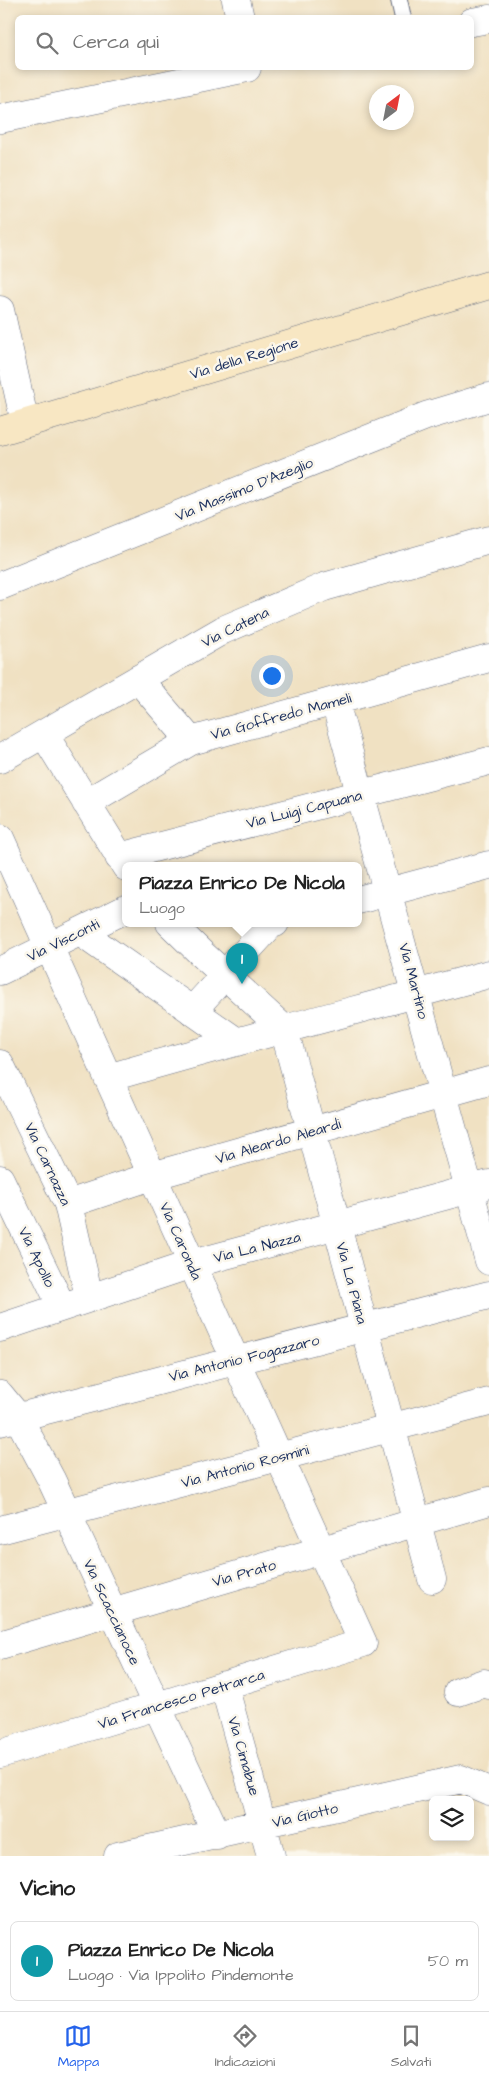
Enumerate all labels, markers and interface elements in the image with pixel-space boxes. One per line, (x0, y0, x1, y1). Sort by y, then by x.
search box (15, 15, 474, 70)
icon: search (33, 29, 61, 57)
text: Cerca qui (73, 29, 159, 56)
north arrow (369, 85, 414, 130)
street label: Via della Regione (187, 332, 301, 386)
street label: Via Massimo D'Azeglio (172, 452, 317, 528)
street label: Via Catena (198, 602, 273, 653)
your location (259, 663, 285, 689)
street label: Via Goffredo Mameli (208, 687, 355, 745)
street label: Via Luigi Capuana (244, 785, 365, 835)
popup (122, 862, 362, 927)
text: Piazza Enrico De Nicola (139, 870, 345, 897)
text: Luogo (139, 897, 185, 919)
street label: Via Visconti (23, 914, 104, 967)
street label: Via Martino (393, 941, 434, 1022)
pin: 1 (226, 943, 258, 984)
street label: Via Aleardo Aleardi (213, 1113, 344, 1169)
street label: Via Carnazza (19, 1119, 76, 1210)
street label: Via Caronda (154, 1199, 207, 1284)
street label: Via Apollo (13, 1223, 60, 1291)
street label: Via La Nazza (211, 1226, 303, 1268)
street label: Via La Piana (331, 1240, 373, 1327)
street label: Via Antonio Fogazzaro (167, 1329, 322, 1388)
street label: Via Antonio Rosmini (179, 1439, 312, 1494)
street label: Via Prato (210, 1554, 279, 1593)
street label: Via Scaccianoce (78, 1556, 145, 1669)
street label: Via Francesco Petrarca (95, 1664, 267, 1735)
street label: Via Cimabue (222, 1714, 265, 1798)
map controls (429, 1796, 474, 1841)
button: layers (429, 1796, 474, 1841)
street label: Via Giotto (270, 1798, 341, 1833)
text: Vicino (20, 1874, 75, 1903)
text: Piazza Enrico De Nicola (68, 1937, 274, 1964)
text: 1 (36, 1950, 38, 1972)
text: 50 m (428, 1950, 468, 1972)
text: Luogo · Via Ippolito Pindemonte (68, 1964, 294, 1986)
tab: Mappa (58, 2022, 99, 2072)
tab: Indicazioni (215, 2022, 275, 2072)
tab: Salvati (391, 2022, 431, 2072)

